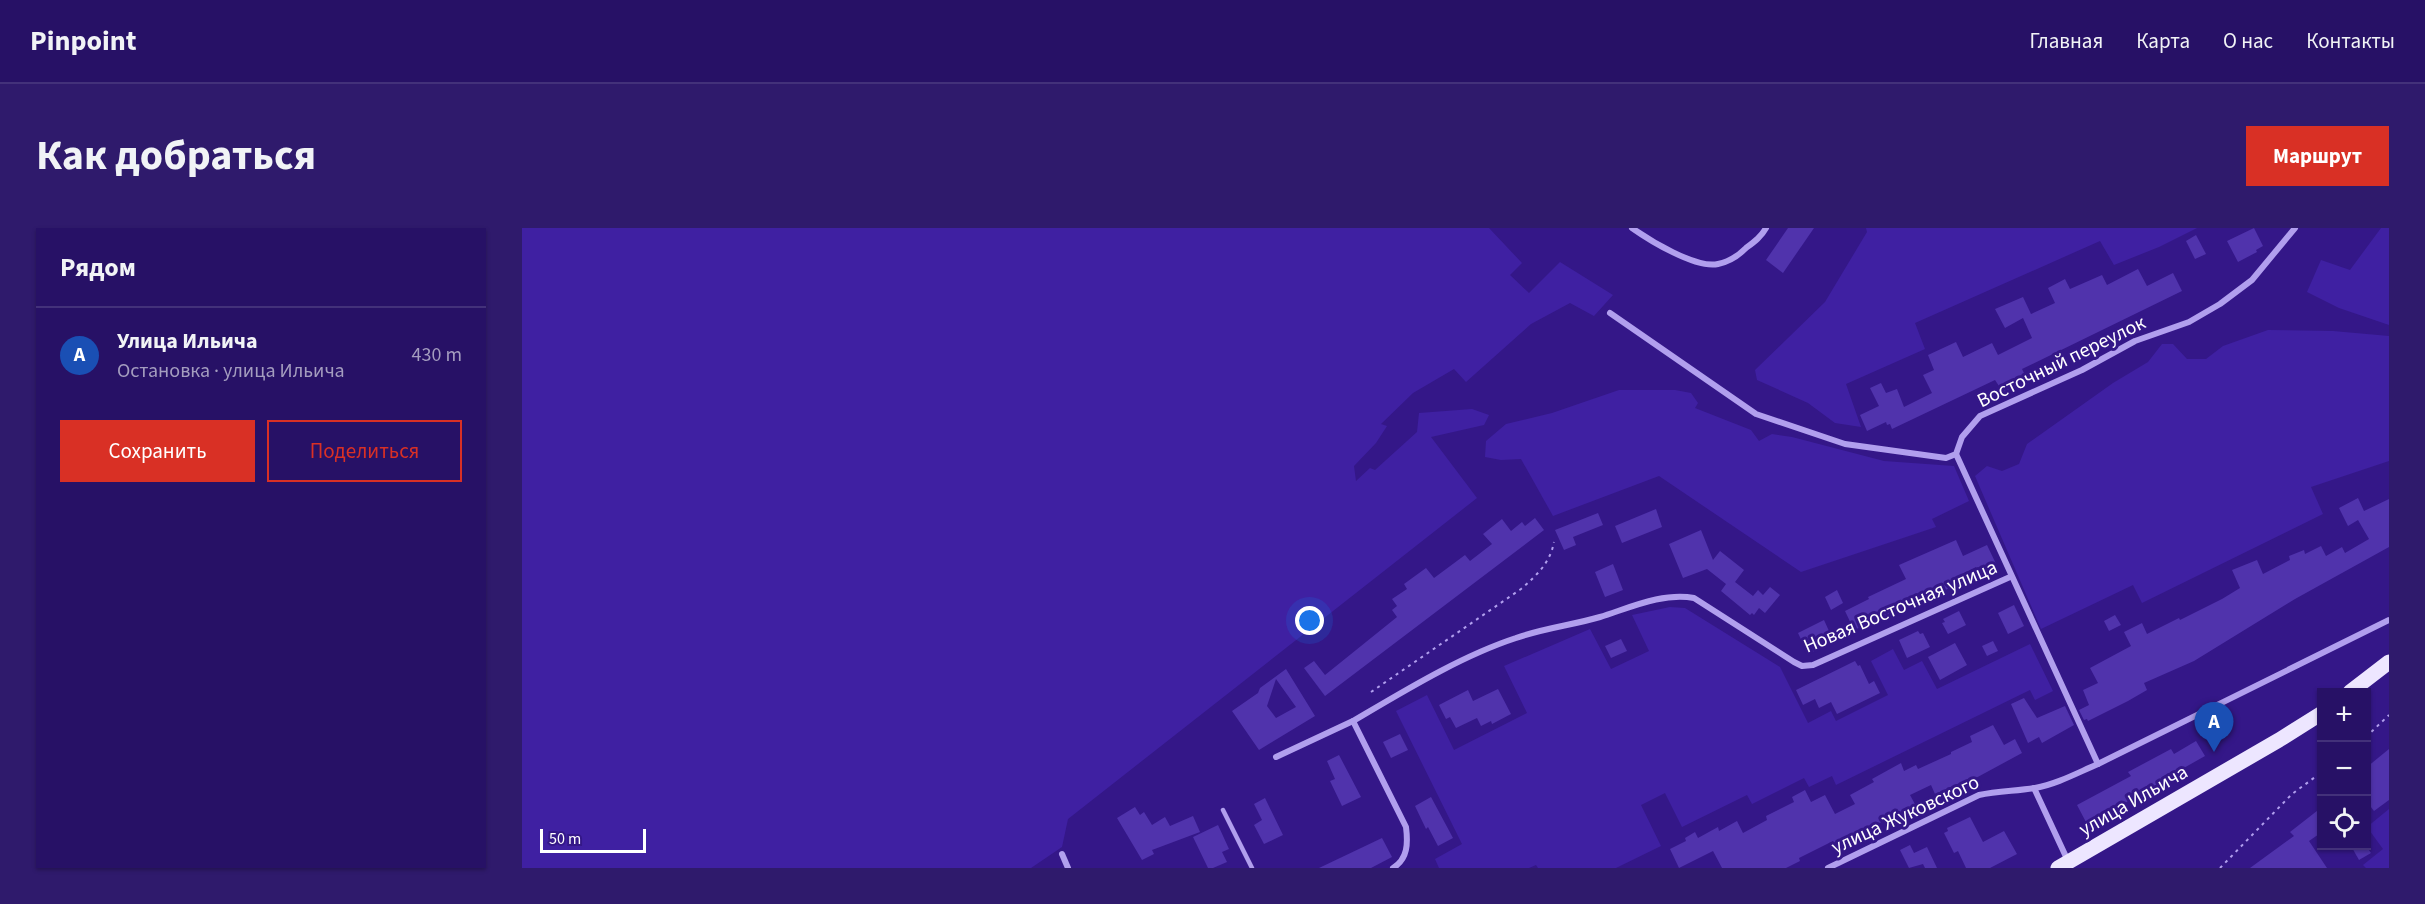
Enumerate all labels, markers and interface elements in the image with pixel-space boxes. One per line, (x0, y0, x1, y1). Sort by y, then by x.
text: Pinpoint (30, 21, 137, 61)
text: Главная (2030, 26, 2103, 56)
text: Карта (2136, 26, 2190, 56)
text: О нас (2223, 26, 2273, 56)
text: Контакты (2306, 26, 2395, 56)
text: Как добраться (36, 126, 316, 186)
button: Маршрут (2246, 126, 2389, 186)
text: Рядом (60, 249, 136, 286)
street label: Восточный переулок (1973, 309, 2150, 415)
text: Улица Ильича (117, 325, 258, 357)
text: A (74, 341, 85, 369)
text: 430 m (412, 341, 462, 369)
text: Остановка · улица Ильича (117, 357, 345, 385)
button: Сохранить (60, 420, 255, 482)
button: Поделиться (267, 420, 462, 482)
street label: Новая Восточная улица (1799, 553, 2002, 660)
your location (1295, 606, 1324, 635)
map controls (2317, 688, 2371, 850)
button: + (2317, 688, 2371, 742)
pin: A (2194, 702, 2234, 752)
button: − (2317, 742, 2371, 796)
street label: улица Ильича (2074, 758, 2193, 843)
street label: улица Жуковского (1827, 768, 1984, 861)
button: locate (2317, 796, 2371, 850)
scale bar (540, 826, 646, 854)
text: 50 m (549, 828, 581, 850)

